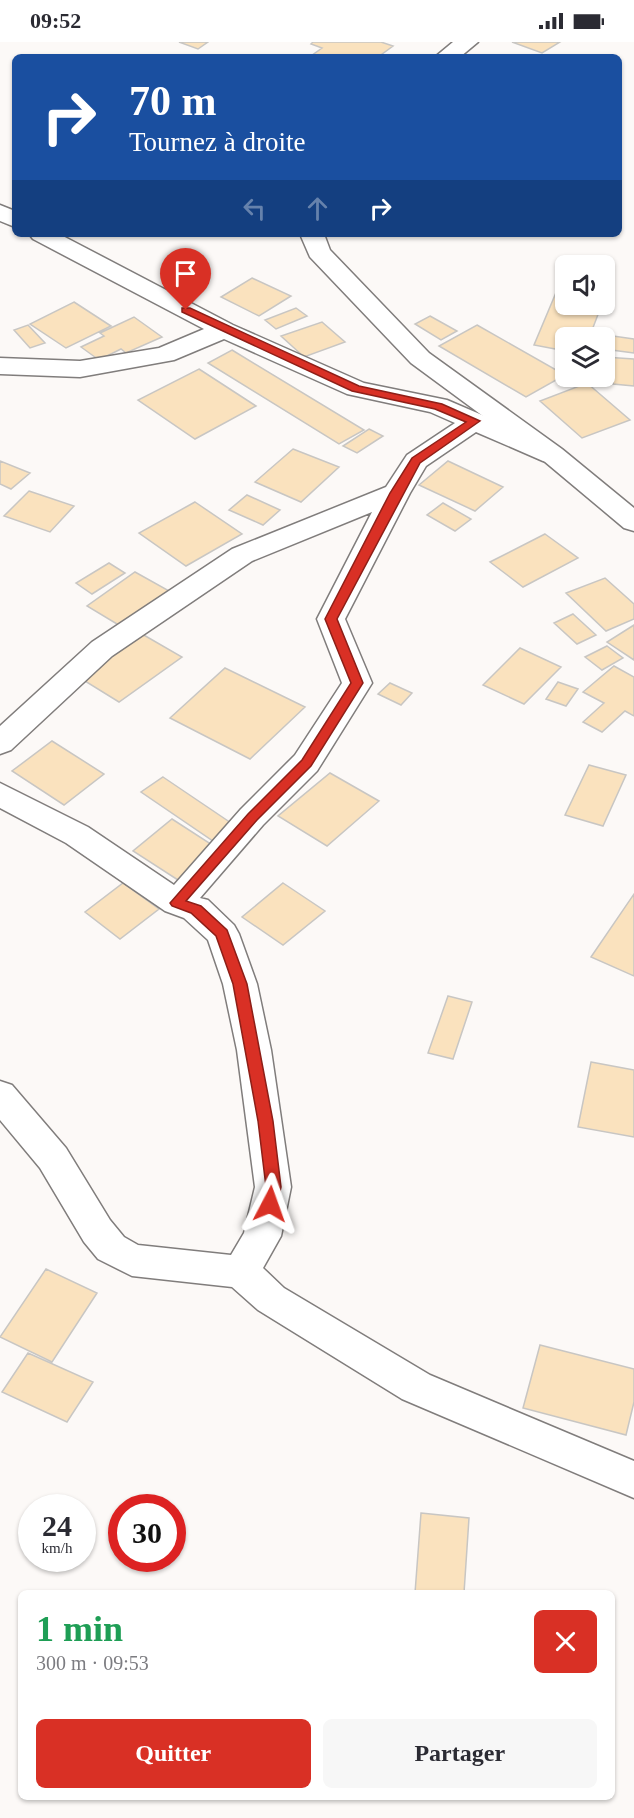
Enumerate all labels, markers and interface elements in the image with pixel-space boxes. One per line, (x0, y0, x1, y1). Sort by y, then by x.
text: 09:52 (30, 8, 81, 33)
icon: right (30, 78, 108, 156)
text: 70 m (129, 78, 217, 124)
text: Tournez à droite (129, 127, 306, 157)
icon: left (238, 192, 271, 225)
icon: ahead (301, 192, 334, 225)
icon: right (364, 192, 397, 225)
pin (160, 248, 211, 310)
map controls (555, 255, 615, 387)
button: sound (555, 255, 615, 315)
icon: arrive (169, 257, 202, 290)
button: layers (555, 327, 615, 387)
position arrow (238, 1172, 302, 1236)
speed limit sign: 30 (108, 1494, 186, 1572)
text: 24 (42, 1509, 72, 1542)
text: km/h (42, 1540, 72, 1556)
text: 1 min (36, 1609, 123, 1649)
button: close (534, 1610, 597, 1673)
text: 300 m · 09:53 (36, 1652, 149, 1674)
button: Quitter (36, 1719, 311, 1788)
button: Partager (323, 1719, 597, 1788)

